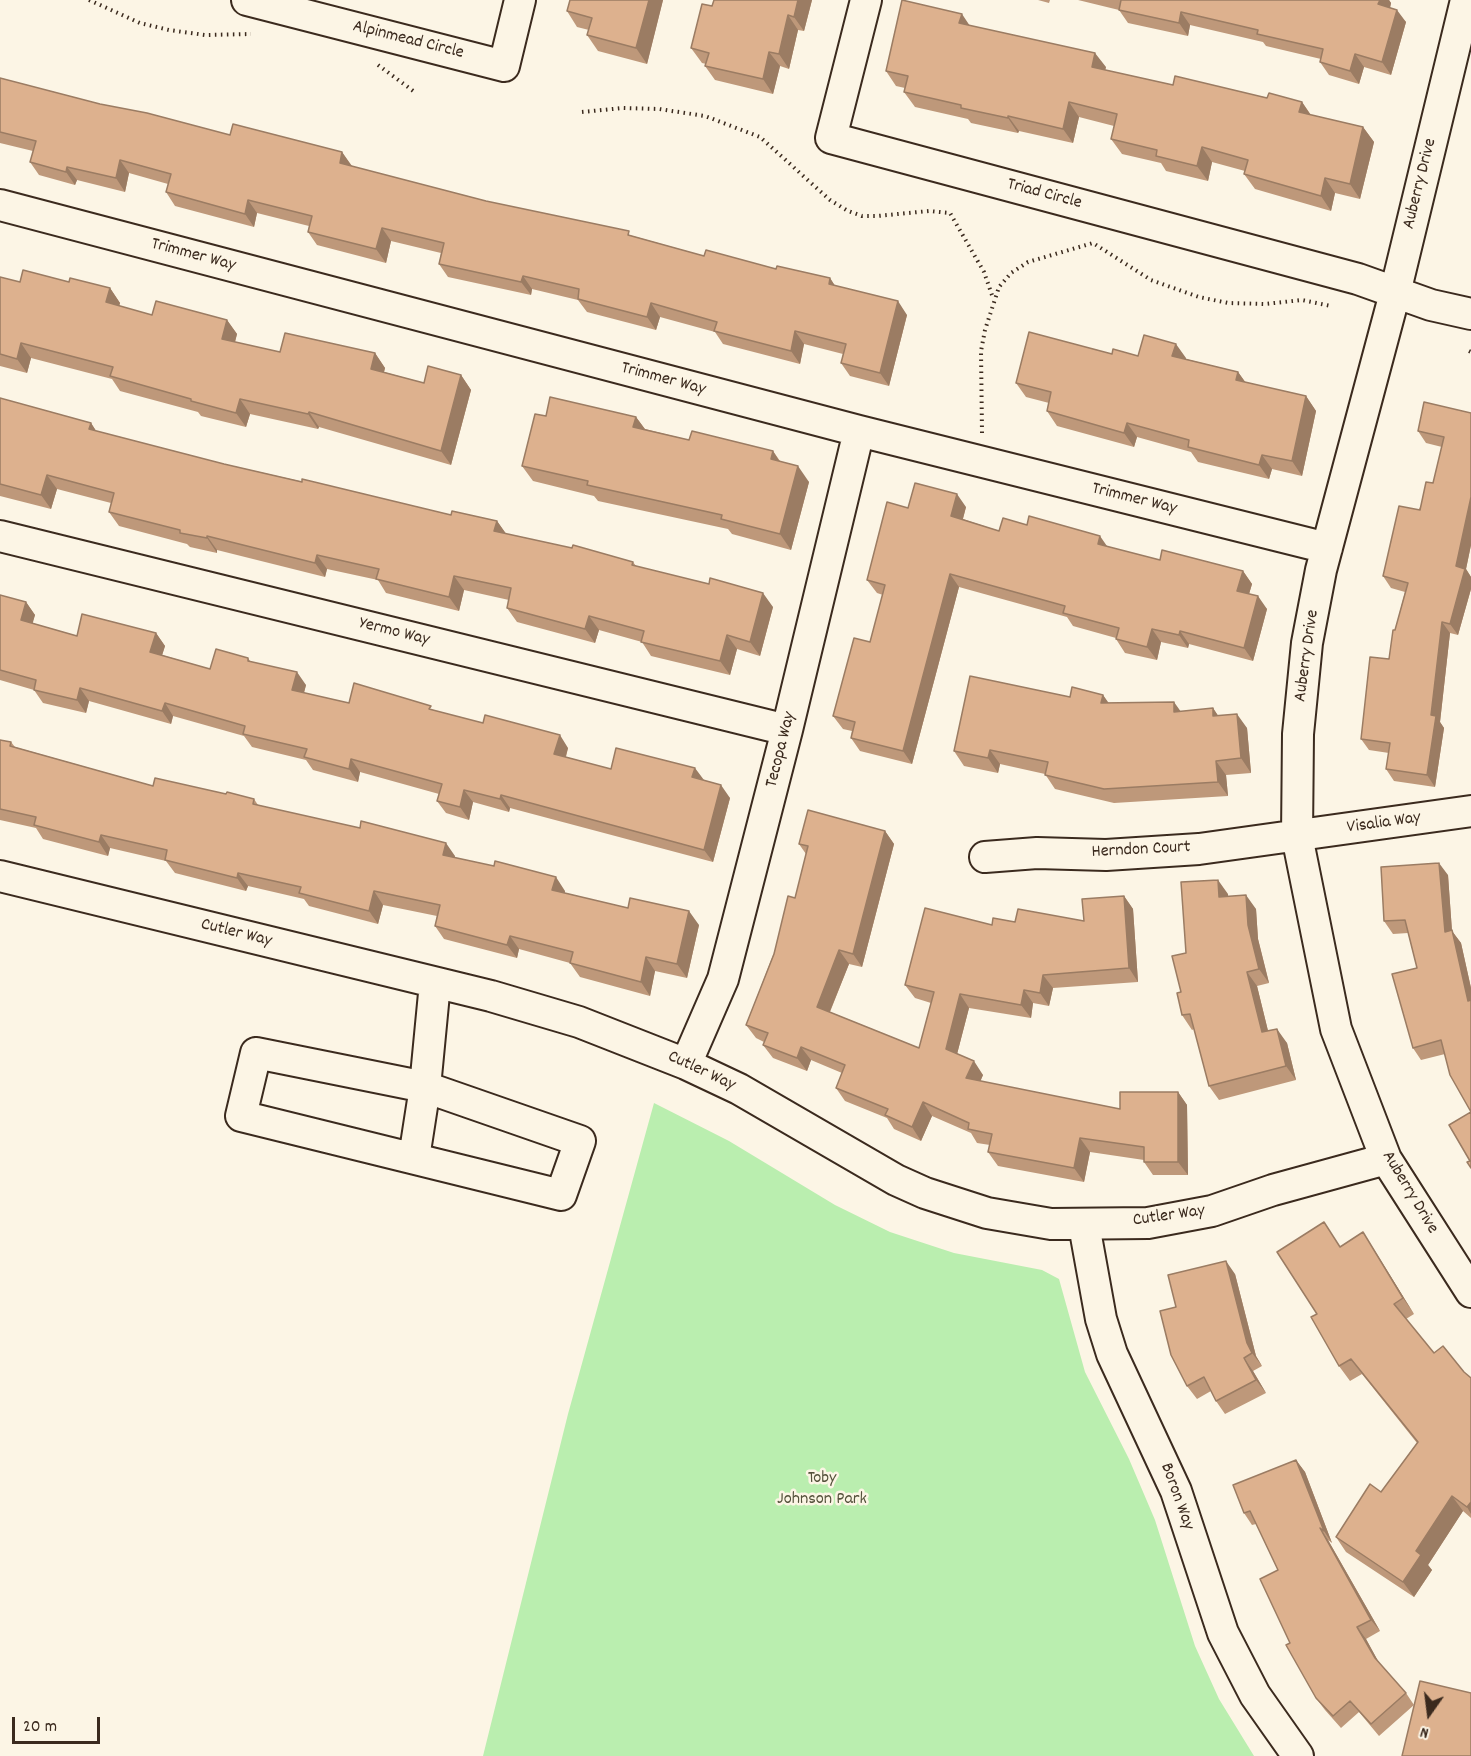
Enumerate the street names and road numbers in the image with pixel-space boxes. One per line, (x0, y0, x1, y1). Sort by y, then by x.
street label: Alpinmead Circle (350, 17, 466, 65)
street label: Auberry Drive (1399, 136, 1443, 232)
street label: Triad Circle (1004, 175, 1084, 215)
street label: Trimmer Way (148, 234, 238, 278)
street label: Trimmer Way (618, 358, 708, 402)
street label: Trimmer Way (1089, 479, 1179, 521)
street label: Auberry Drive (1291, 609, 1325, 703)
street label: Yermo Way (357, 614, 431, 652)
street label: Tecopa Way (762, 710, 802, 790)
street label: Visalia Way (1346, 808, 1422, 840)
street label: Herndon Court (1091, 838, 1191, 864)
street label: Cutler Way (198, 915, 274, 953)
street label: Cutler Way (664, 1047, 738, 1097)
street label: Auberry Drive (1376, 1148, 1442, 1238)
street label: Cutler Way (1132, 1201, 1206, 1233)
street label: Boron Way (1154, 1461, 1198, 1533)

